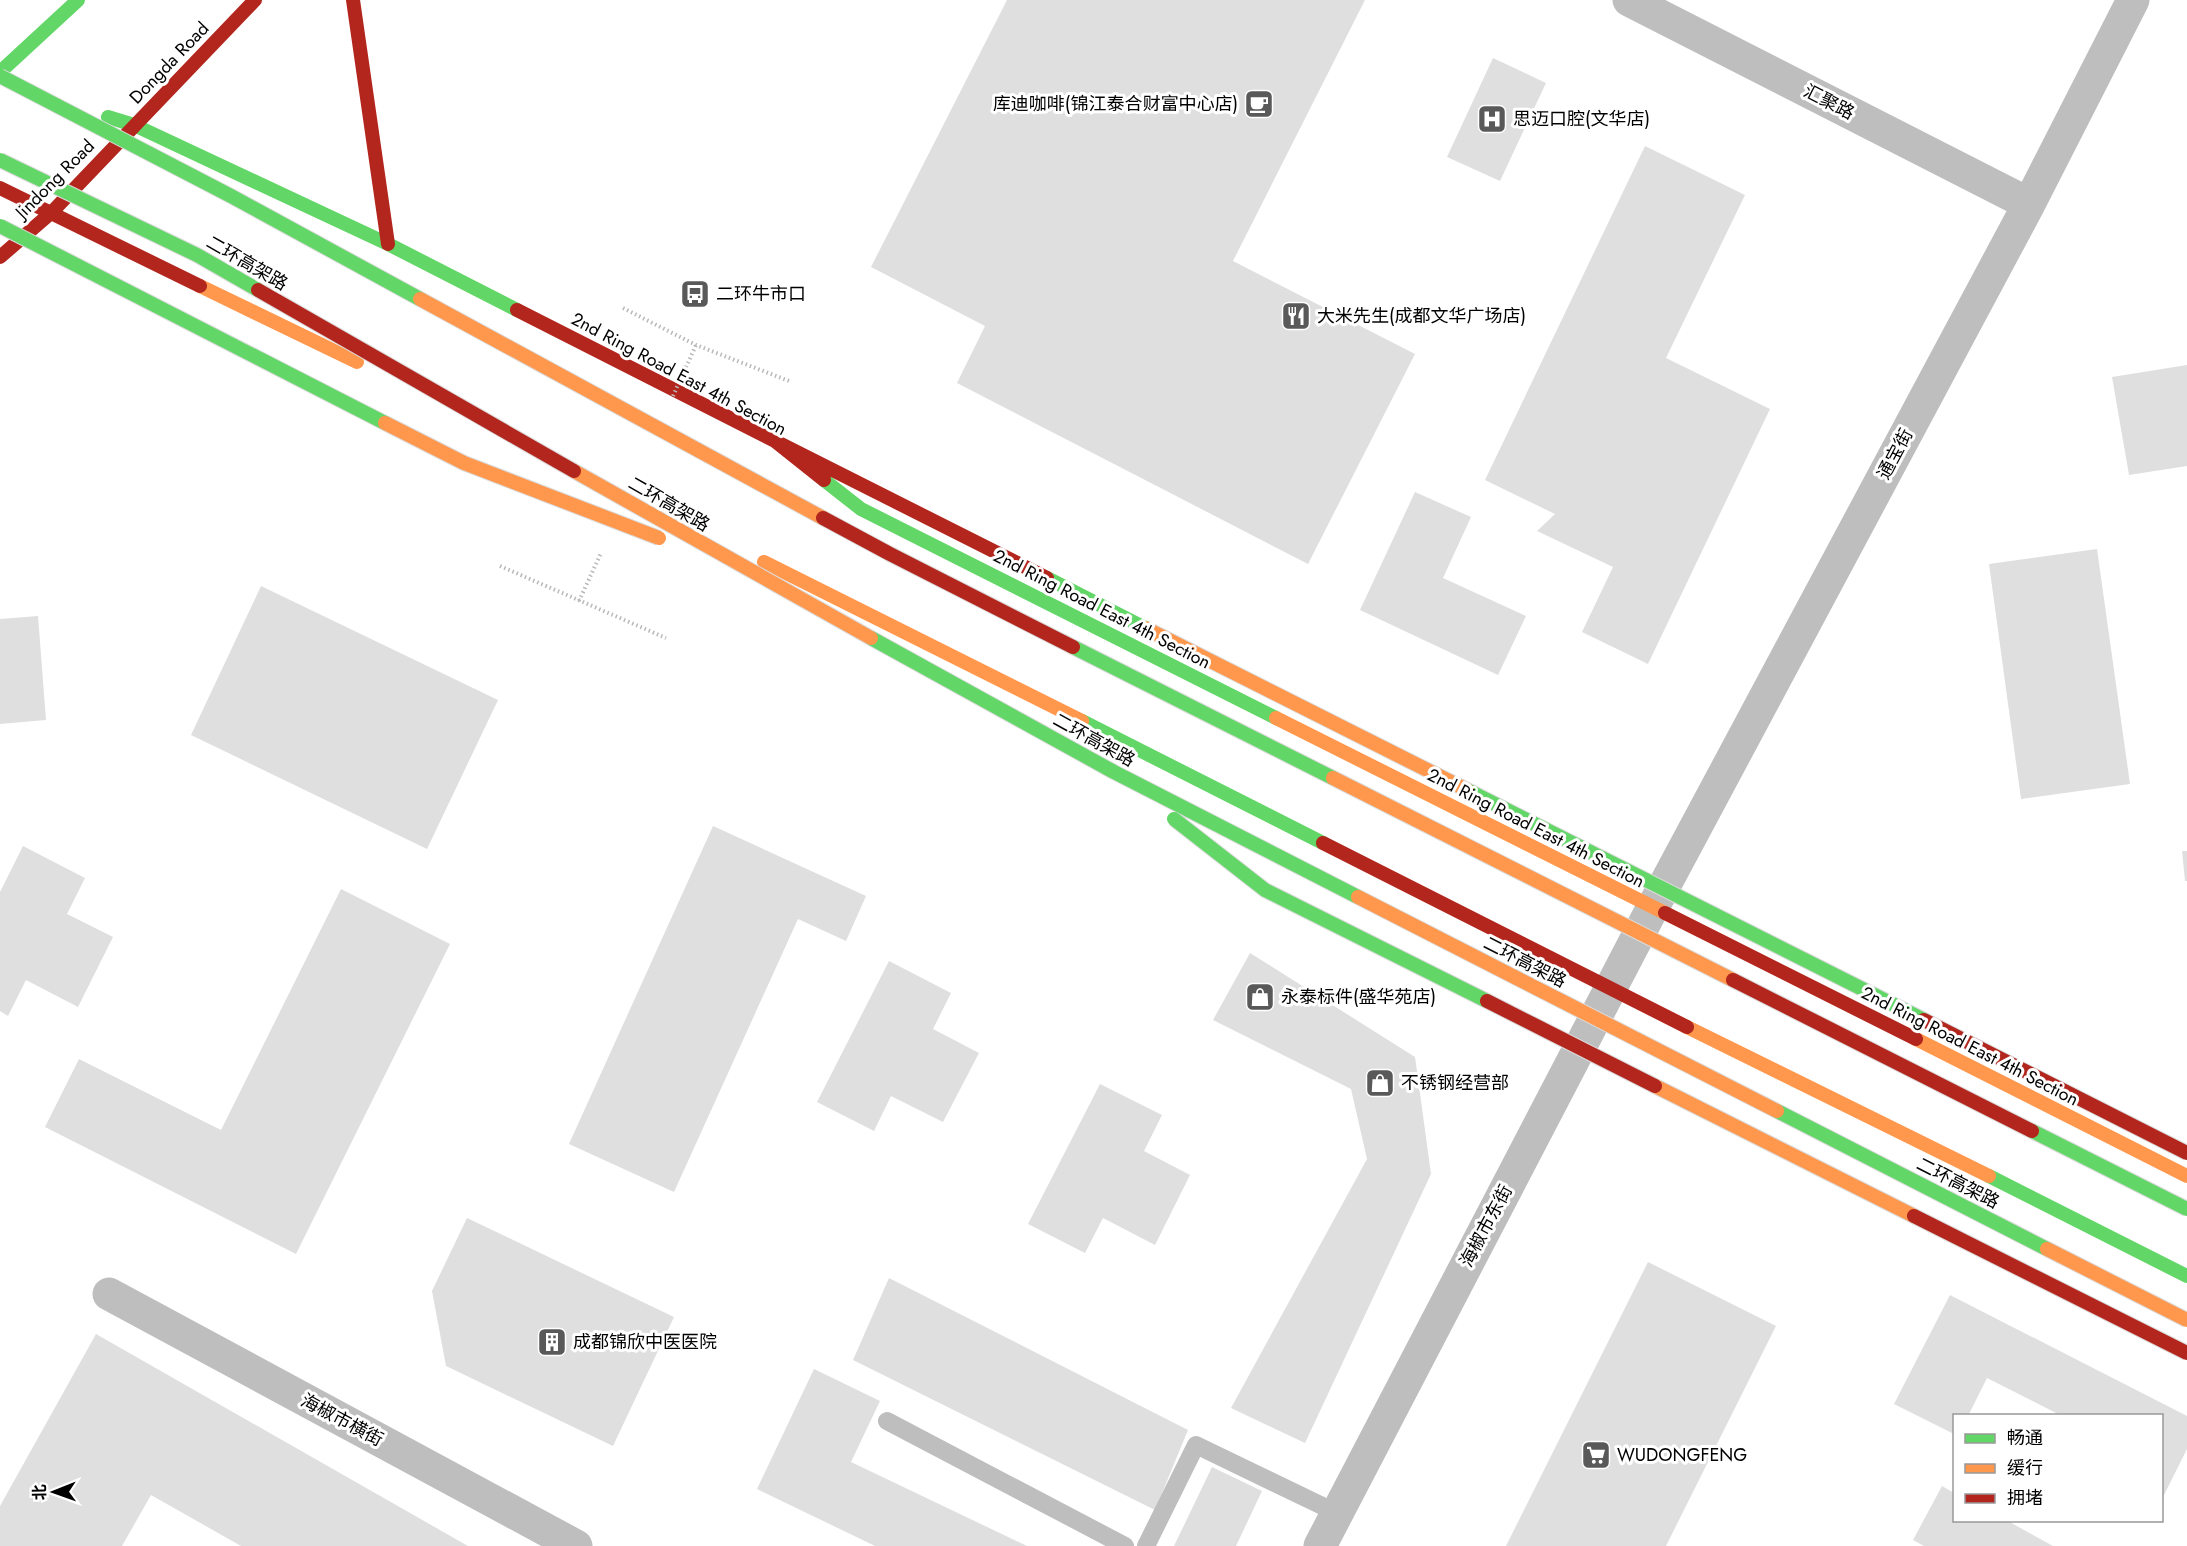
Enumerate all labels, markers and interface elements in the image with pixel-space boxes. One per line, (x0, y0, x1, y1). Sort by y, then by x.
street label: Dongda Road (123, 16, 215, 110)
street label: 汇聚路 (1799, 78, 1859, 126)
cafe icon: 库迪咖啡(锦江泰合财富中心店) (1243, 88, 1275, 120)
place label: 库迪咖啡(锦江泰合财富中心店) (993, 91, 1238, 117)
hospital icon: 思迈口腔(文华店) (1476, 103, 1508, 135)
place label: 思迈口腔(文华店) (1513, 106, 1650, 132)
street label: Jindong Road (8, 134, 100, 226)
street label: 二环高架路 (202, 229, 292, 297)
bus stop icon: 二环牛市口 (679, 278, 711, 310)
place label: 二环牛市口 (716, 281, 806, 307)
restaurant icon: 大米先生(成都文华广场店) (1280, 300, 1312, 332)
place label: 大米先生(成都文华广场店) (1317, 303, 1526, 329)
street label: 2nd Ring Road East 4th Section (567, 306, 791, 442)
street label: 通宝街 (1871, 424, 1919, 484)
street label: 二环高架路 (624, 470, 714, 538)
street label: 2nd Ring Road East 4th Section (989, 543, 1215, 675)
street label: 二环高架路 (1048, 707, 1140, 773)
street label: 2nd Ring Road East 4th Section (1423, 762, 1649, 894)
street label: 二环高架路 (1479, 930, 1571, 994)
street label: 2nd Ring Road East 4th Section (1857, 980, 2083, 1112)
shop icon: 永泰标件(盛华苑店) (1244, 981, 1276, 1013)
place label: 永泰标件(盛华苑店) (1281, 984, 1436, 1010)
shop icon: 不锈钢经营部 (1364, 1067, 1396, 1099)
place label: 不锈钢经营部 (1401, 1070, 1509, 1096)
street label: 二环高架路 (1912, 1151, 2004, 1215)
street label: 海椒市东街 (1453, 1180, 1519, 1272)
building icon: 成都锦欣中医医院 (536, 1326, 568, 1358)
place label: 成都锦欣中医医院 (573, 1329, 717, 1355)
street label: 海椒市横街 (296, 1387, 388, 1453)
legend (1953, 1414, 2163, 1522)
text: 畅通 (2007, 1425, 2043, 1451)
supermarket icon: WUDONGFENG (1580, 1439, 1612, 1471)
place label: WUDONGFENG (1617, 1442, 1747, 1468)
text: 缓行 (2007, 1455, 2043, 1481)
north arrow (24, 1462, 84, 1522)
text: 北 (28, 1484, 51, 1500)
text: 拥堵 (2007, 1485, 2043, 1511)

